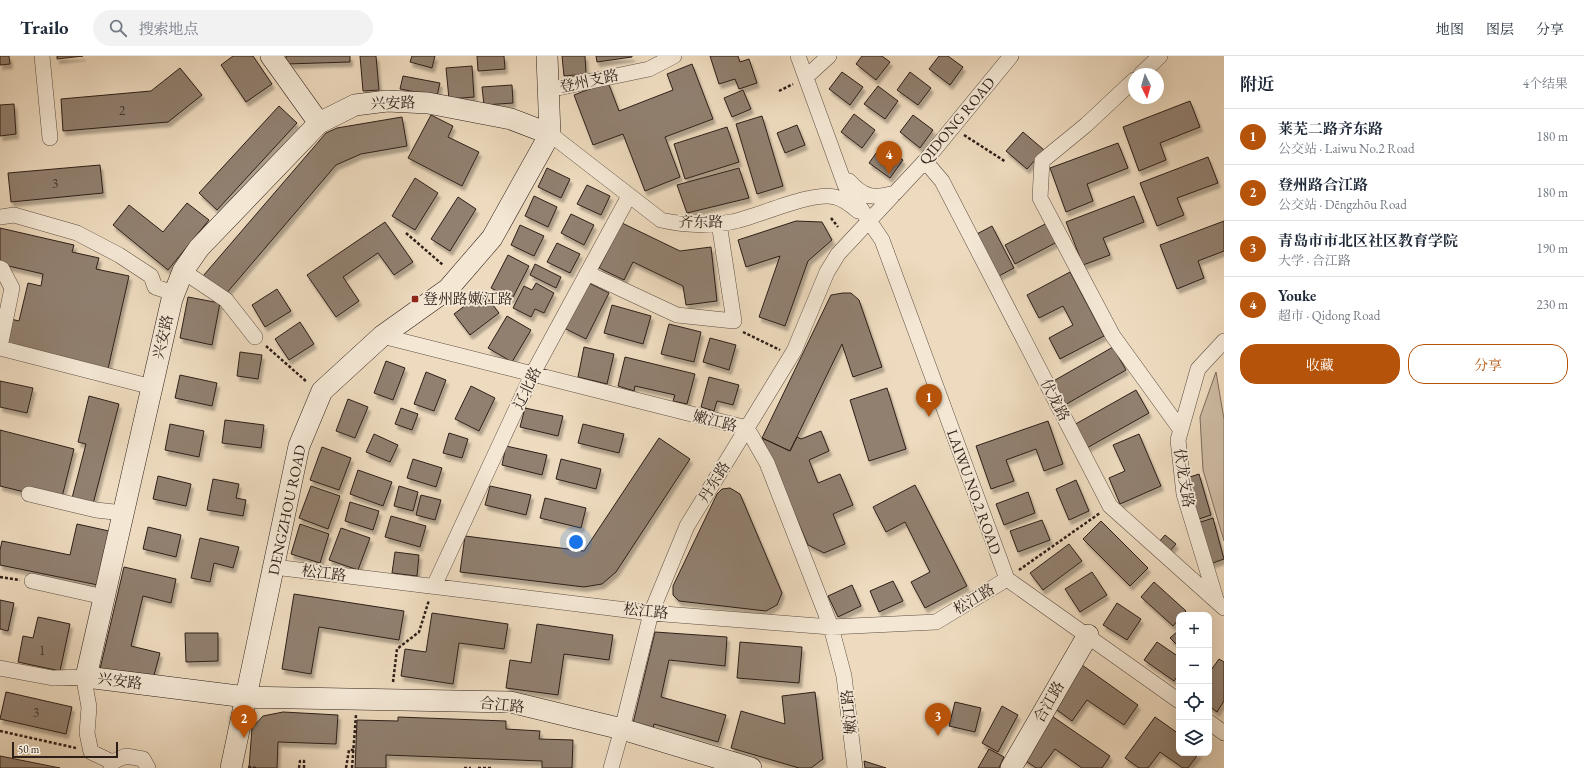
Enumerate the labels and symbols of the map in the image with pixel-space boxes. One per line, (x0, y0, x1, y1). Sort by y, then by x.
street label: 登州支路 (558, 65, 620, 96)
north arrow (1128, 68, 1164, 104)
street label: QIDONG ROAD (914, 73, 999, 168)
street label: 兴安路 (370, 93, 416, 112)
house number: 2 (119, 102, 126, 119)
pin: 4 (876, 141, 902, 174)
house number: 3 (52, 175, 58, 192)
street label: 齐东路 (678, 212, 724, 231)
place label: 登州路嫩江路 (423, 289, 513, 308)
marker: 登州路嫩江路 (410, 294, 420, 304)
street label: 兴安路 (148, 313, 177, 361)
street label: 辽北路 (508, 363, 545, 412)
street label: 伏龙路 (1037, 375, 1074, 424)
pin: 1 (916, 384, 942, 417)
street label: 嫩江路 (691, 406, 739, 435)
street label: LAIWU NO.2 ROAD (943, 427, 1006, 557)
street label: DENGZHOU ROAD (263, 443, 310, 577)
street label: 伏龙支路 (1170, 447, 1199, 509)
street label: 丹东路 (694, 458, 734, 506)
your location (566, 532, 586, 552)
street label: 松江路 (301, 560, 348, 585)
street label: 松江路 (950, 579, 998, 618)
street label: 松江路 (623, 599, 669, 622)
house number: 1 (39, 642, 45, 659)
street label: 兴安路 (97, 668, 144, 693)
street label: 合江路 (1029, 678, 1068, 726)
street label: 嫩江路 (837, 689, 860, 735)
street label: 合江路 (479, 693, 525, 716)
pin: 3 (925, 703, 951, 736)
house number: 3 (33, 704, 39, 721)
pin: 2 (231, 705, 257, 738)
scale bar (12, 740, 118, 759)

